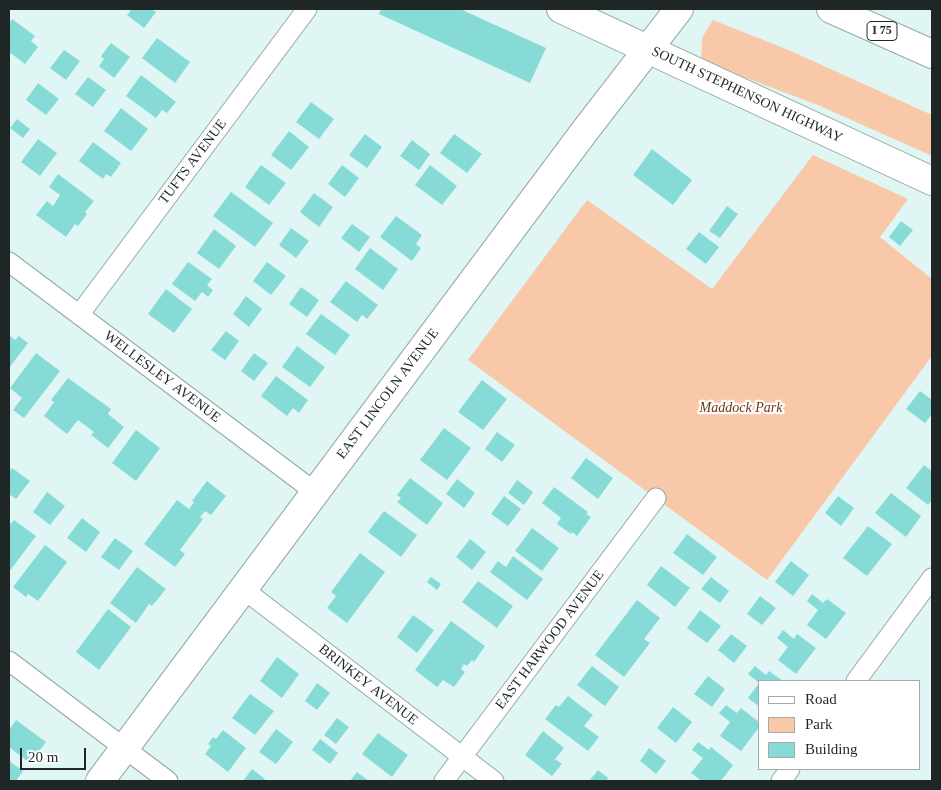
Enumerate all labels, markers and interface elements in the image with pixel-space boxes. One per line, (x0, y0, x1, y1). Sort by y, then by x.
road number: I 75 (867, 22, 897, 40)
street label: SOUTH STEPHENSON HIGHWAY (649, 43, 845, 147)
street label: TUFTS AVENUE (156, 116, 230, 208)
street label: EAST LINCOLN AVENUE (333, 325, 443, 463)
street label: WELLESLEY AVENUE (100, 328, 224, 426)
park label: Maddock Park (700, 400, 782, 416)
street label: EAST HARWOOD AVENUE (492, 567, 608, 713)
street label: BRINKEY AVENUE (315, 641, 421, 729)
legend (758, 680, 921, 770)
text: Road (805, 691, 837, 707)
text: Park (805, 716, 833, 732)
scale bar (22, 738, 89, 770)
text: Building (805, 741, 858, 757)
text: 20 m (28, 749, 58, 765)

